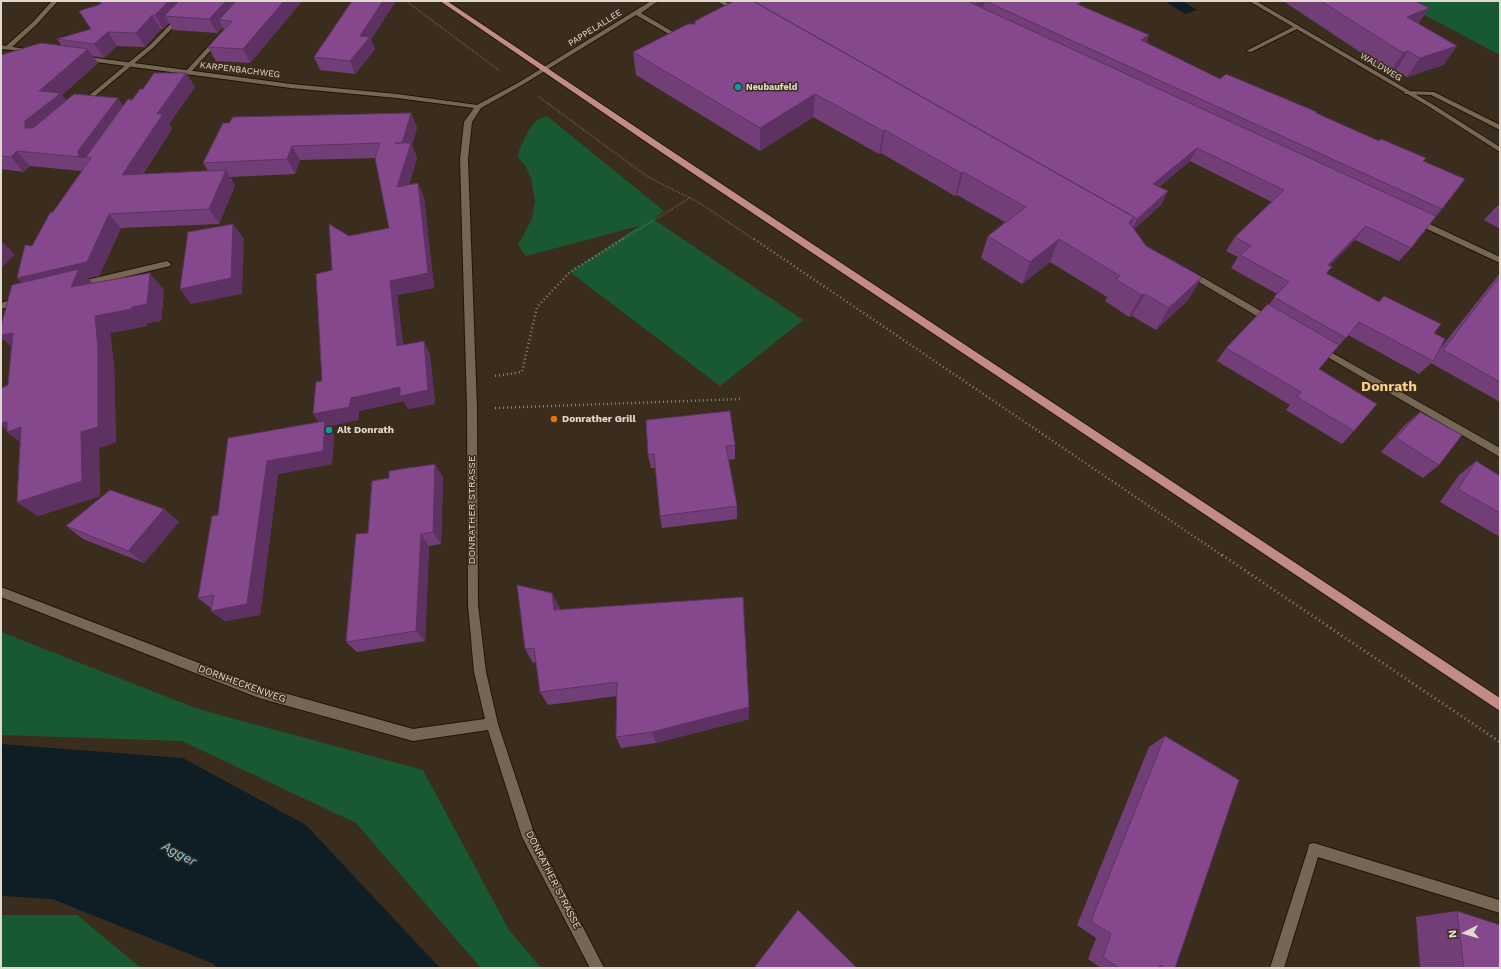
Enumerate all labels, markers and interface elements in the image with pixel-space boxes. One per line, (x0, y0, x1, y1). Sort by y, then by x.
street label: PAPPELALLEE (566, 7, 624, 49)
street label: WALDWEG (1358, 50, 1404, 84)
street label: KARPENBACHWEG (199, 60, 281, 80)
marker: Neubaufeld (733, 82, 743, 92)
place label: Neubaufeld (746, 82, 797, 92)
district label: Donrath (1361, 379, 1417, 395)
place label: Donrather Grill (562, 413, 636, 425)
marker: Donrather Grill (549, 414, 559, 424)
place label: Alt Donrath (337, 424, 394, 436)
marker: Alt Donrath (324, 425, 334, 435)
street label: DONRATHER STRASSE (466, 456, 478, 564)
street label: DORNHECKENWEG (197, 663, 287, 705)
street label: DONRATHER STRASSE (523, 829, 583, 931)
water label: Agger (159, 838, 199, 870)
north arrow (1445, 913, 1485, 953)
text: N (1446, 929, 1459, 939)

